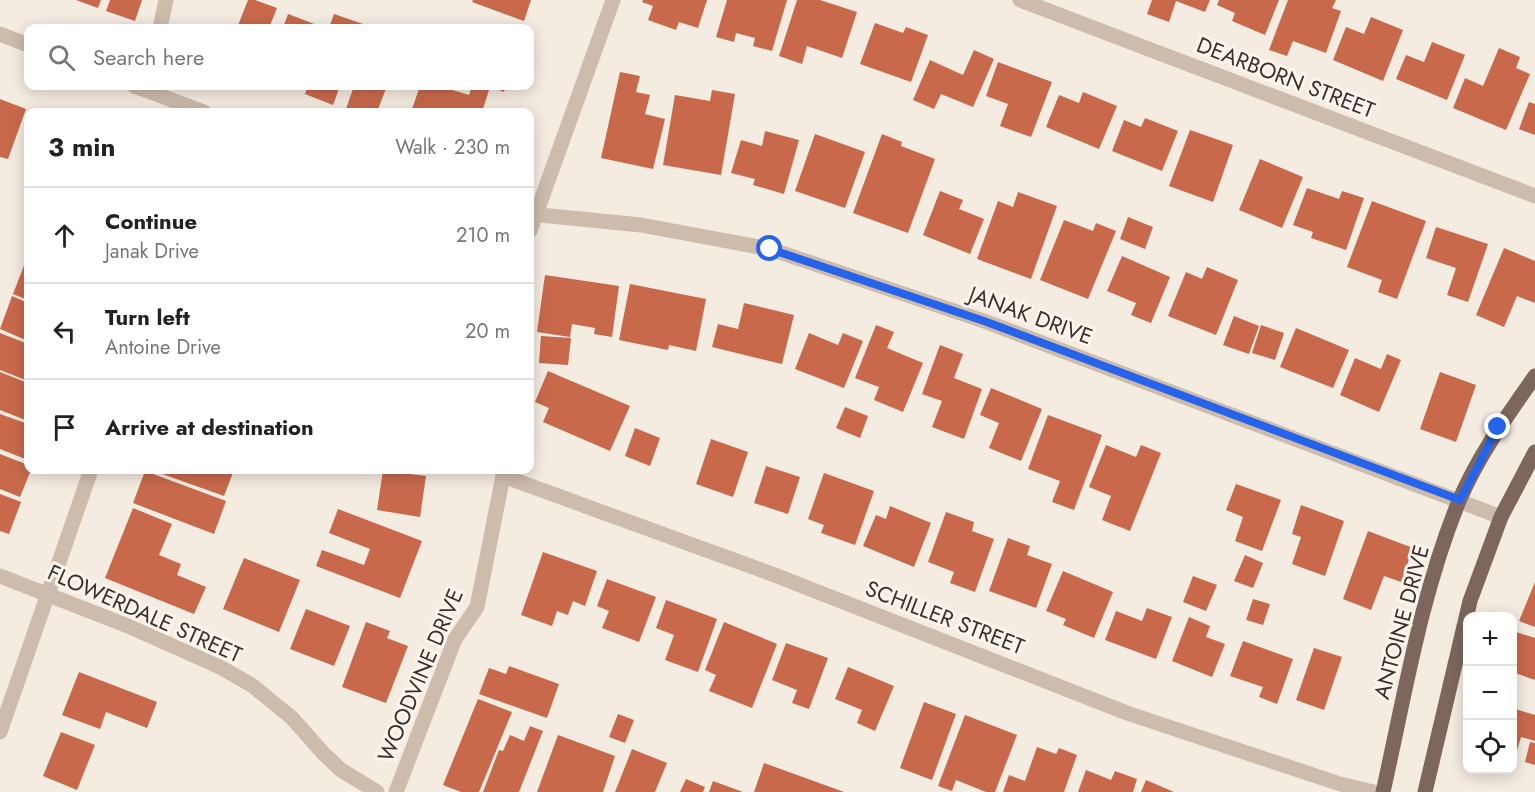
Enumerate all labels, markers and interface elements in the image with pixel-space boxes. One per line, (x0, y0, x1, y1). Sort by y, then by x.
search box (24, 24, 534, 90)
street label: DEARBORN STREET (1192, 28, 1380, 126)
icon: search (45, 41, 78, 74)
text: Search here (93, 41, 204, 73)
text: 3 min (48, 128, 115, 166)
text: Walk · 230 m (395, 133, 510, 162)
text: Continue (105, 205, 197, 237)
icon: ahead (48, 219, 81, 252)
text: 210 m (456, 221, 510, 250)
route start (756, 235, 782, 261)
text: Janak Drive (105, 237, 199, 266)
street label: JANAK DRIVE (962, 277, 1097, 352)
text: Turn left (105, 301, 190, 333)
icon: left (48, 315, 81, 348)
text: 20 m (465, 317, 510, 346)
text: Antoine Drive (105, 333, 221, 362)
icon: arrive (48, 411, 81, 444)
text: Arrive at destination (105, 411, 314, 443)
route end (1484, 413, 1510, 439)
street label: ANTOINE DRIVE (1365, 541, 1437, 703)
street label: FLOWERDALE STREET (43, 556, 248, 671)
street label: SCHILLER STREET (861, 572, 1030, 662)
street label: WOODVINE DRIVE (369, 583, 471, 767)
map controls (1463, 612, 1517, 774)
button: + (1463, 612, 1517, 666)
button: − (1463, 666, 1517, 720)
button: locate (1463, 720, 1517, 774)

